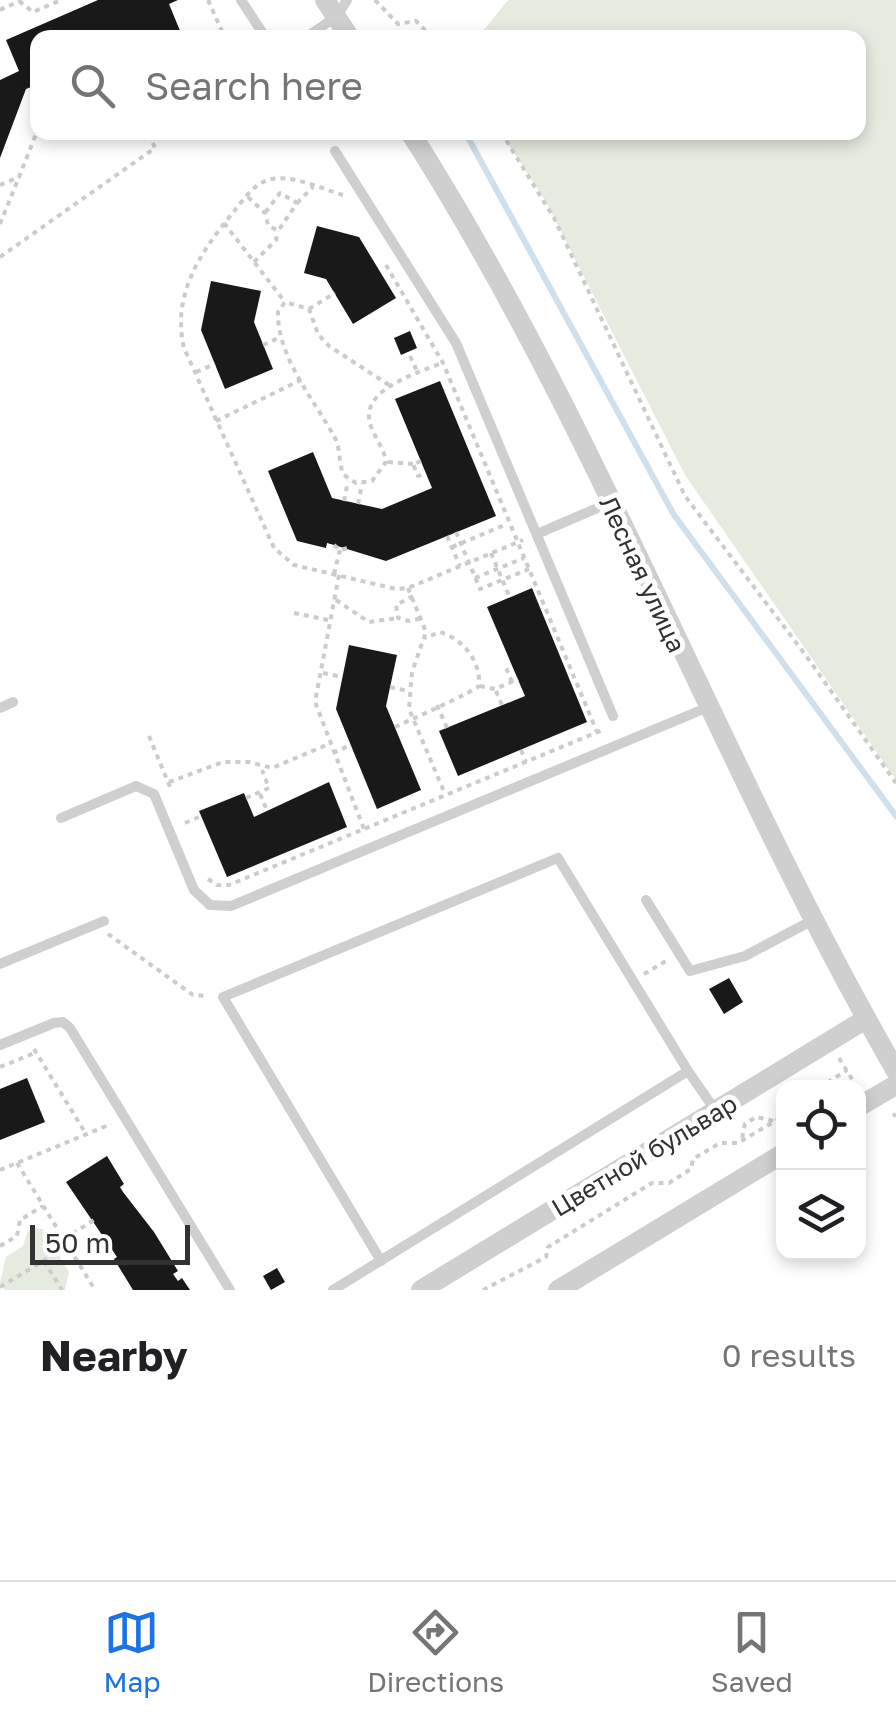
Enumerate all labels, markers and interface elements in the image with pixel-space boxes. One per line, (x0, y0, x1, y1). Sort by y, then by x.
search box (30, 30, 866, 140)
icon: search (65, 58, 120, 113)
text: Search here (145, 63, 363, 108)
street label: Лесная улица (593, 491, 693, 657)
map controls (776, 1080, 866, 1260)
button: locate (776, 1080, 866, 1170)
street label: Цветной бульвар (546, 1087, 742, 1223)
button: layers (776, 1170, 866, 1260)
scale bar (30, 1220, 190, 1264)
text: 50 m (45, 1226, 110, 1259)
text: Nearby (40, 1330, 188, 1380)
text: 0 results (722, 1336, 856, 1374)
tab: Map (103, 1605, 161, 1698)
tab: Directions (367, 1605, 504, 1698)
tab: Saved (711, 1605, 793, 1698)

